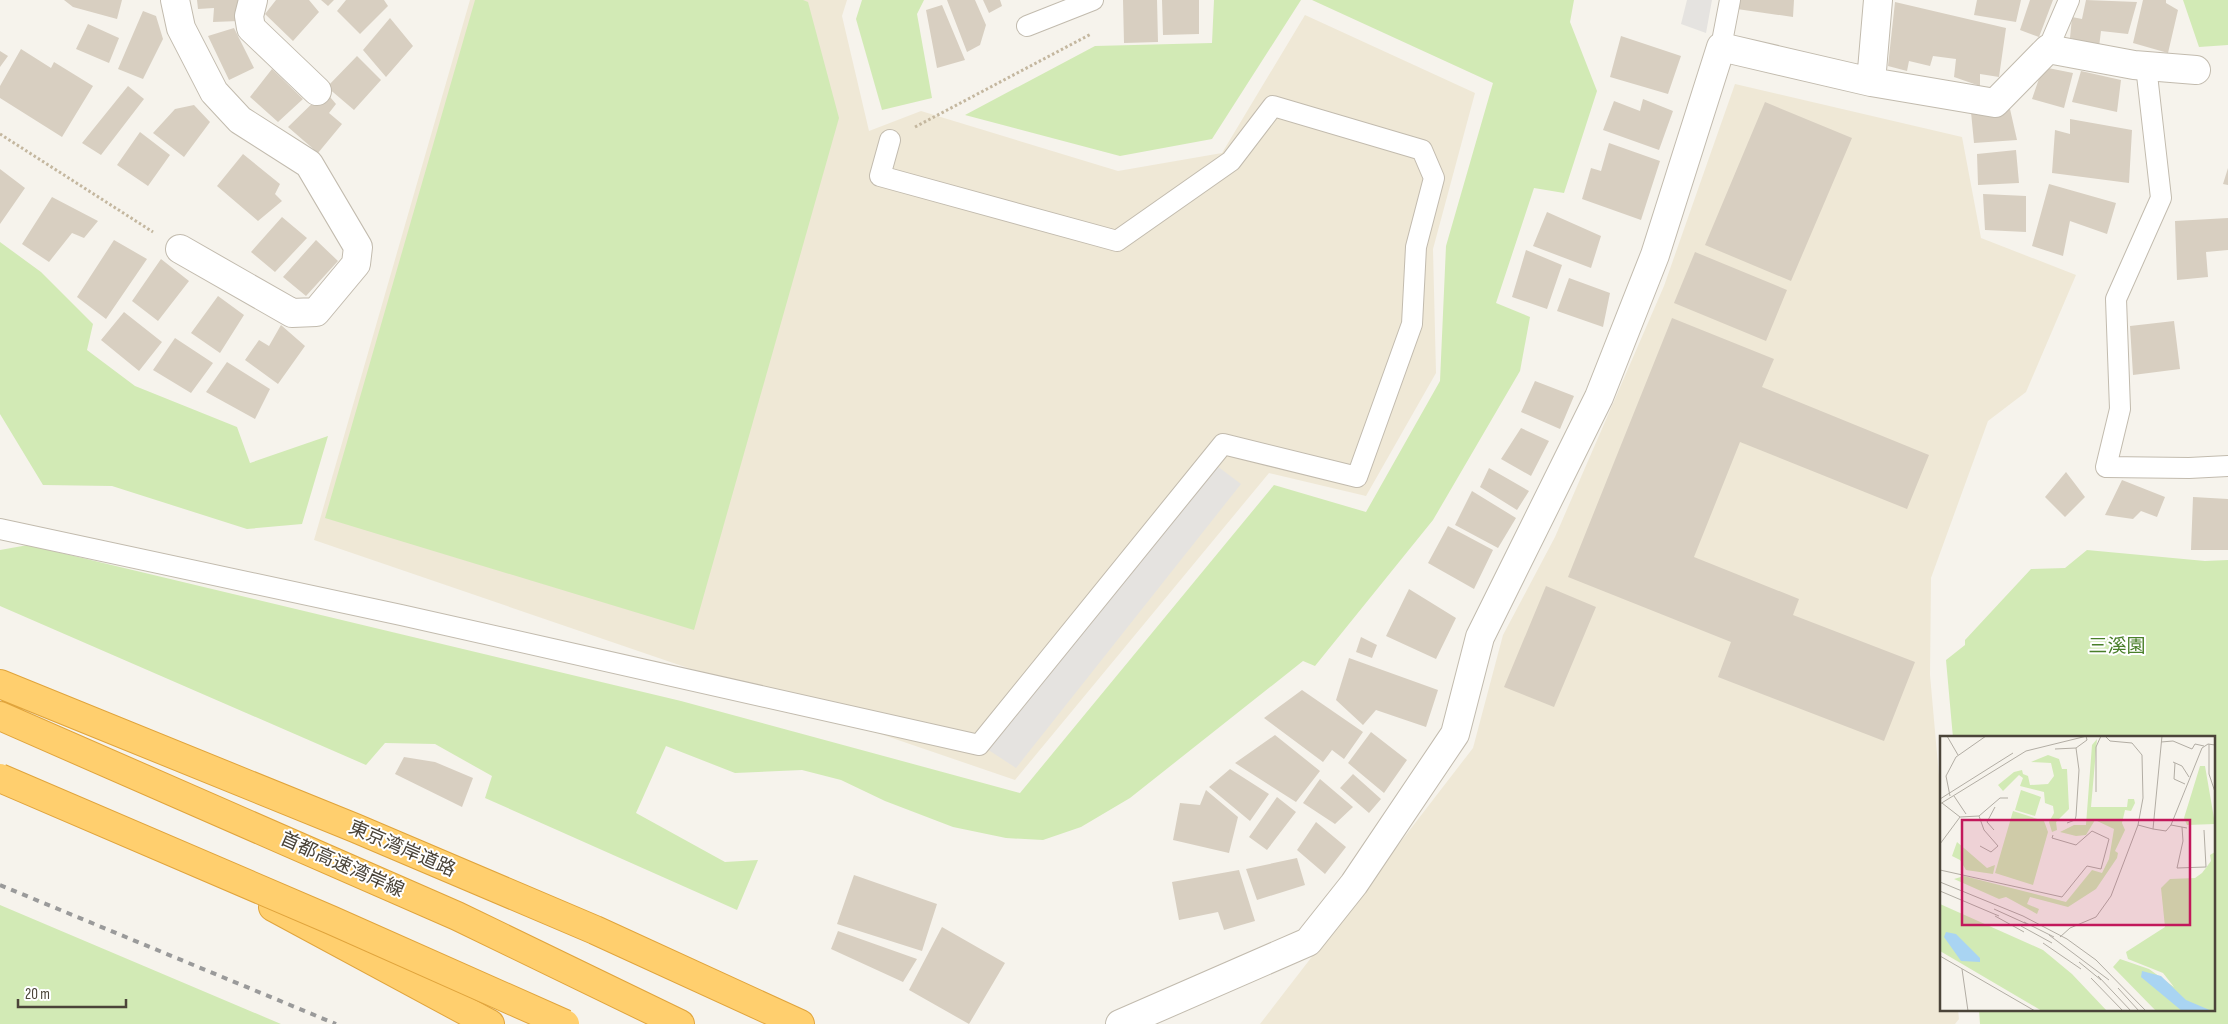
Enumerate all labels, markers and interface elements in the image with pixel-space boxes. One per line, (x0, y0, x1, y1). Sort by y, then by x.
park label: 三溪園 (2088, 635, 2146, 658)
inset map (1940, 736, 2216, 1012)
street label: 東京湾岸道路 (345, 816, 459, 882)
street label: 首都高速湾岸線 (277, 827, 407, 903)
scale bar (18, 976, 125, 1008)
text: 20 m (25, 985, 50, 1004)

